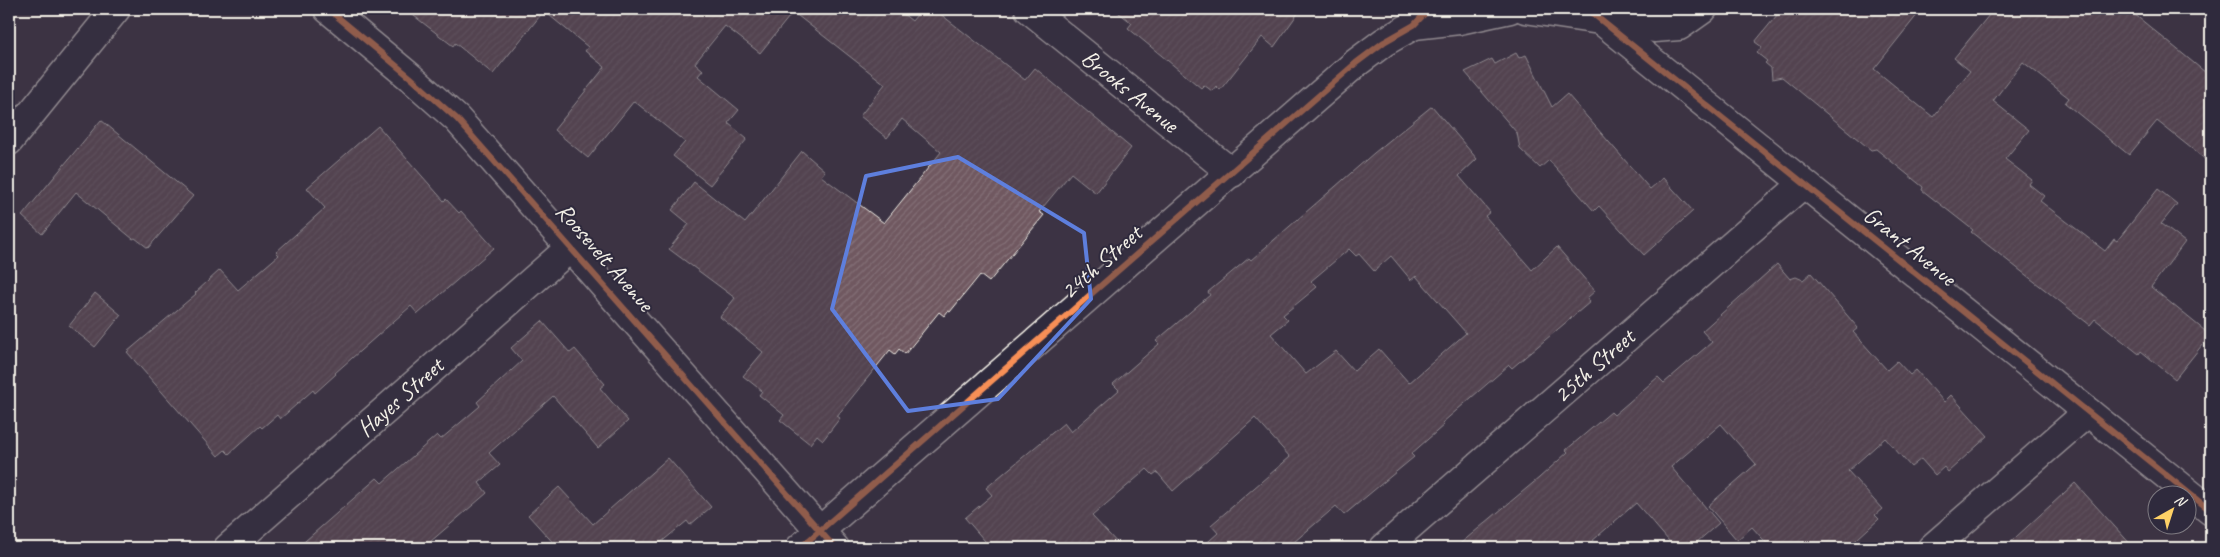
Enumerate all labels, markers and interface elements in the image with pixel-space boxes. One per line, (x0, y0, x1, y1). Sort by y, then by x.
street label: Brooks Avenue (1076, 43, 1186, 140)
street label: Roosevelt Avenue (550, 196, 662, 319)
street label: Grant Avenue (1858, 200, 1964, 294)
street label: 24th Street (1054, 217, 1149, 305)
street label: 25th Street (1547, 321, 1642, 409)
street label: Hayes Street (351, 350, 451, 443)
north arrow (2148, 484, 2198, 534)
text: N (2171, 491, 2190, 511)

